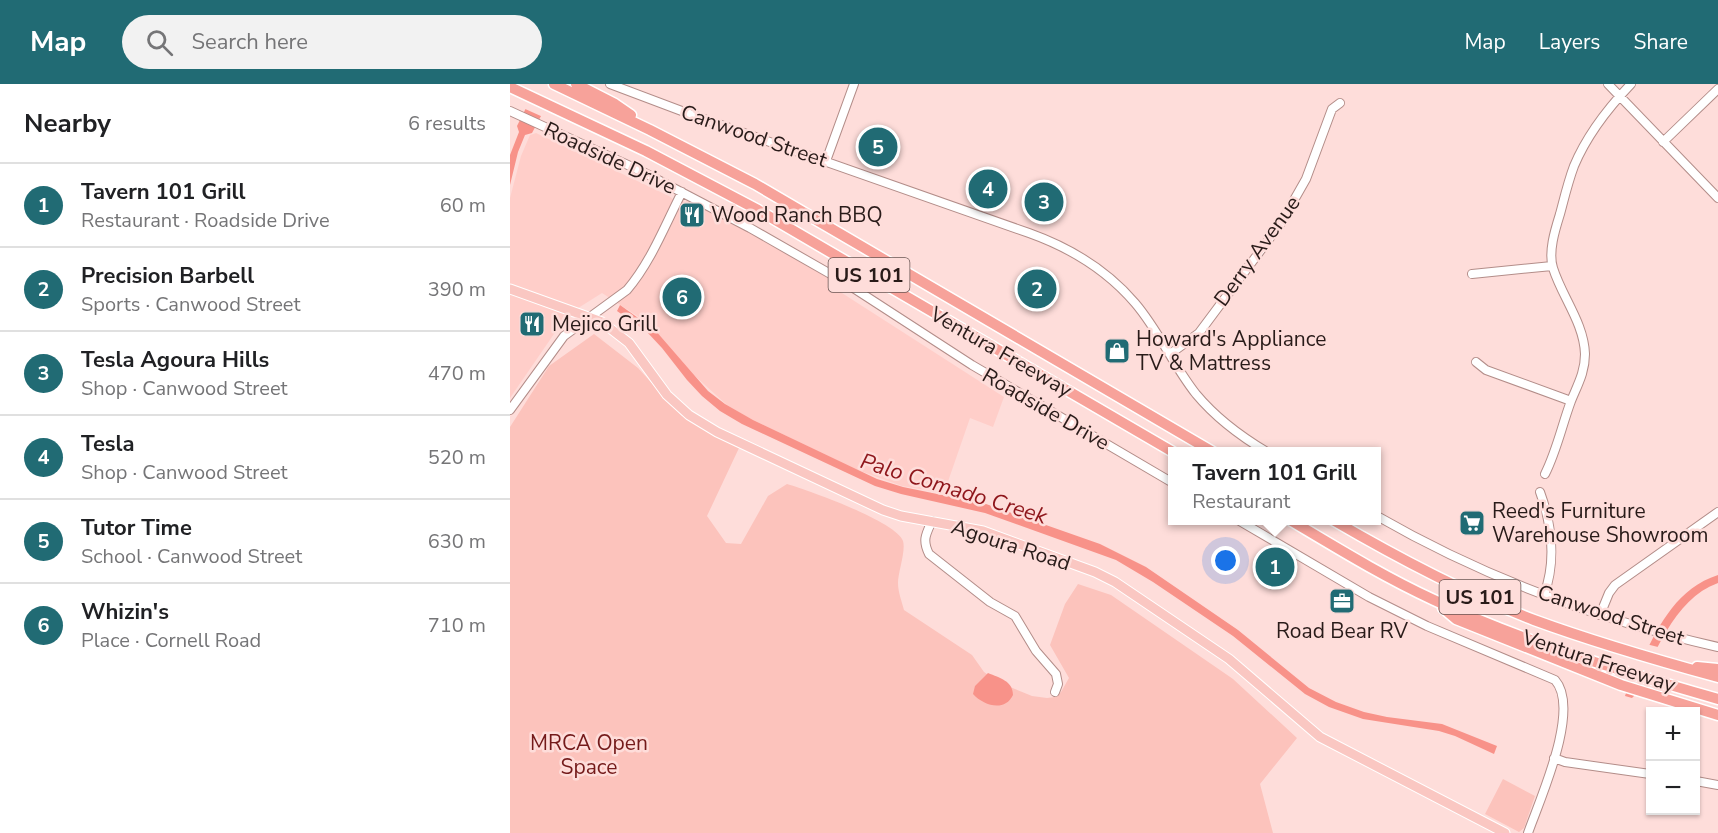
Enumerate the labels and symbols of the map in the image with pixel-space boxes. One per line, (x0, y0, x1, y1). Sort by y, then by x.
street label: Canwood Street (677, 98, 831, 174)
street label: Roadside Drive (540, 115, 680, 201)
pin: 5 (858, 124, 898, 170)
pin: 4 (968, 166, 1008, 212)
pin: 3 (1024, 180, 1064, 224)
street label: Derry Avenue (1207, 190, 1307, 312)
restaurant icon: Wood Ranch BBQ (677, 200, 707, 230)
place label: Wood Ranch BBQ (711, 201, 883, 229)
road number: US 101 (828, 258, 910, 292)
pin: 2 (1018, 266, 1056, 312)
pin: 6 (662, 274, 702, 320)
street label: Ventura Freeway (924, 299, 1077, 404)
restaurant icon: Mejico Grill (517, 309, 547, 339)
place label: Mejico Grill (552, 310, 658, 338)
place label: Howard's Appliance TV & Mattress (1136, 325, 1326, 377)
shop icon: Howard's Appliance TV & Mattress (1102, 336, 1132, 366)
street label: Roadside Drive (977, 361, 1115, 457)
water label: Palo Comado Creek (857, 446, 1052, 532)
place label: Reed's Furniture Warehouse Showroom (1492, 497, 1708, 549)
supermarket icon: Reed's Furniture Warehouse Showroom (1457, 508, 1487, 538)
street label: Agoura Road (948, 513, 1074, 577)
pin: 1 (1256, 544, 1294, 590)
your location (1211, 546, 1240, 575)
street label: Canwood Street (1534, 578, 1688, 652)
road number: US 101 (1440, 580, 1520, 614)
office icon: Road Bear RV (1327, 586, 1357, 616)
place label: Road Bear RV (1276, 617, 1409, 645)
street label: Ventura Freeway (1518, 623, 1679, 699)
park label: MRCA Open Space (530, 729, 648, 781)

